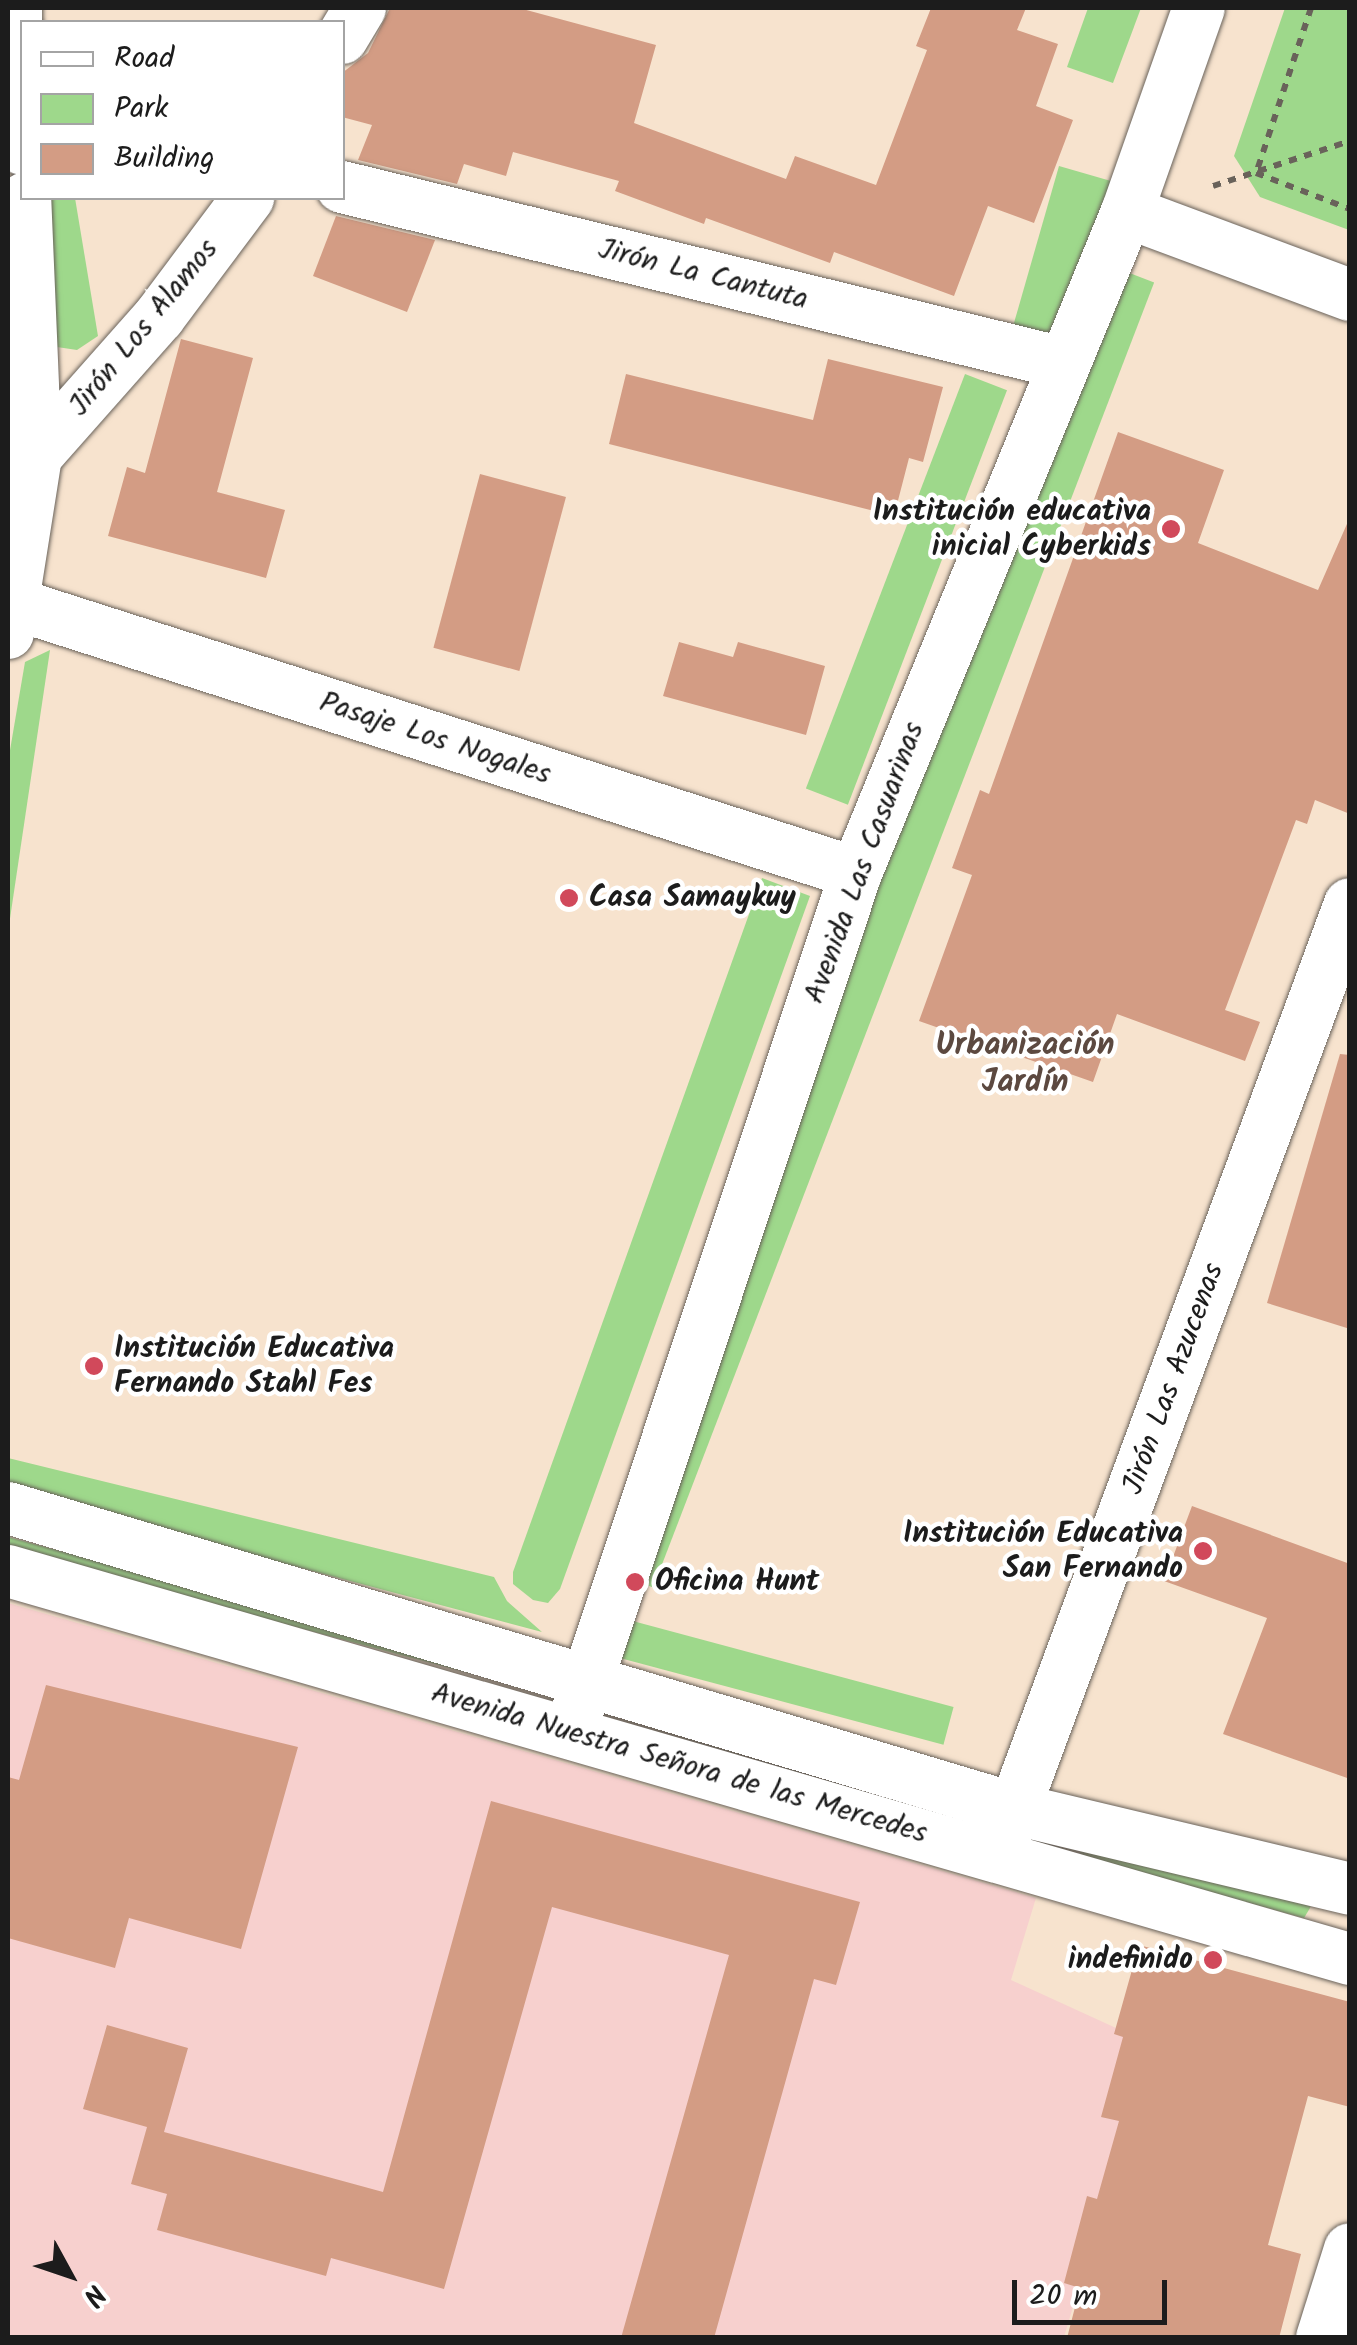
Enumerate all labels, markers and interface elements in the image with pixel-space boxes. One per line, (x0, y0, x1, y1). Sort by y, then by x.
legend (20, 20, 345, 200)
text: Road (114, 35, 174, 83)
text: Park (114, 85, 168, 133)
text: Building (114, 135, 214, 183)
street label: Jirón Los Alamos (62, 232, 226, 424)
street label: Jirón La Cantuta (594, 232, 812, 318)
place label: Institución educativa inicial Cyberkids (873, 494, 1151, 564)
marker: Institución educativa inicial Cyberkids (1160, 518, 1182, 540)
street label: Pasaje Los Nogales (315, 685, 555, 793)
street label: Avenida Las Casuarinas (797, 717, 933, 1009)
place label: Casa Samaykuy (589, 880, 796, 916)
marker: Casa Samaykuy (558, 887, 580, 909)
district label: Urbanización Jardín (936, 1028, 1114, 1103)
street label: Jirón Las Azucenas (1115, 1258, 1233, 1500)
place label: Institución Educativa Fernando Stahl Fes (114, 1331, 394, 1402)
marker: Institución Educativa Fernando Stahl Fes (83, 1355, 105, 1377)
place label: Institución Educativa San Fernando (903, 1516, 1183, 1586)
marker: Institución Educativa San Fernando (1192, 1540, 1214, 1562)
place label: Oficina Hunt (655, 1564, 819, 1600)
marker: Oficina Hunt (624, 1571, 646, 1593)
street label: Avenida Nuestra Señora de las Mercedes (427, 1676, 931, 1852)
place label: indefinido (1068, 1942, 1193, 1978)
marker: indefinido (1202, 1949, 1224, 1971)
north arrow (20, 2225, 120, 2325)
scale bar (1017, 2260, 1172, 2322)
text: N (70, 2273, 116, 2316)
text: 20 m (1029, 2273, 1097, 2321)

